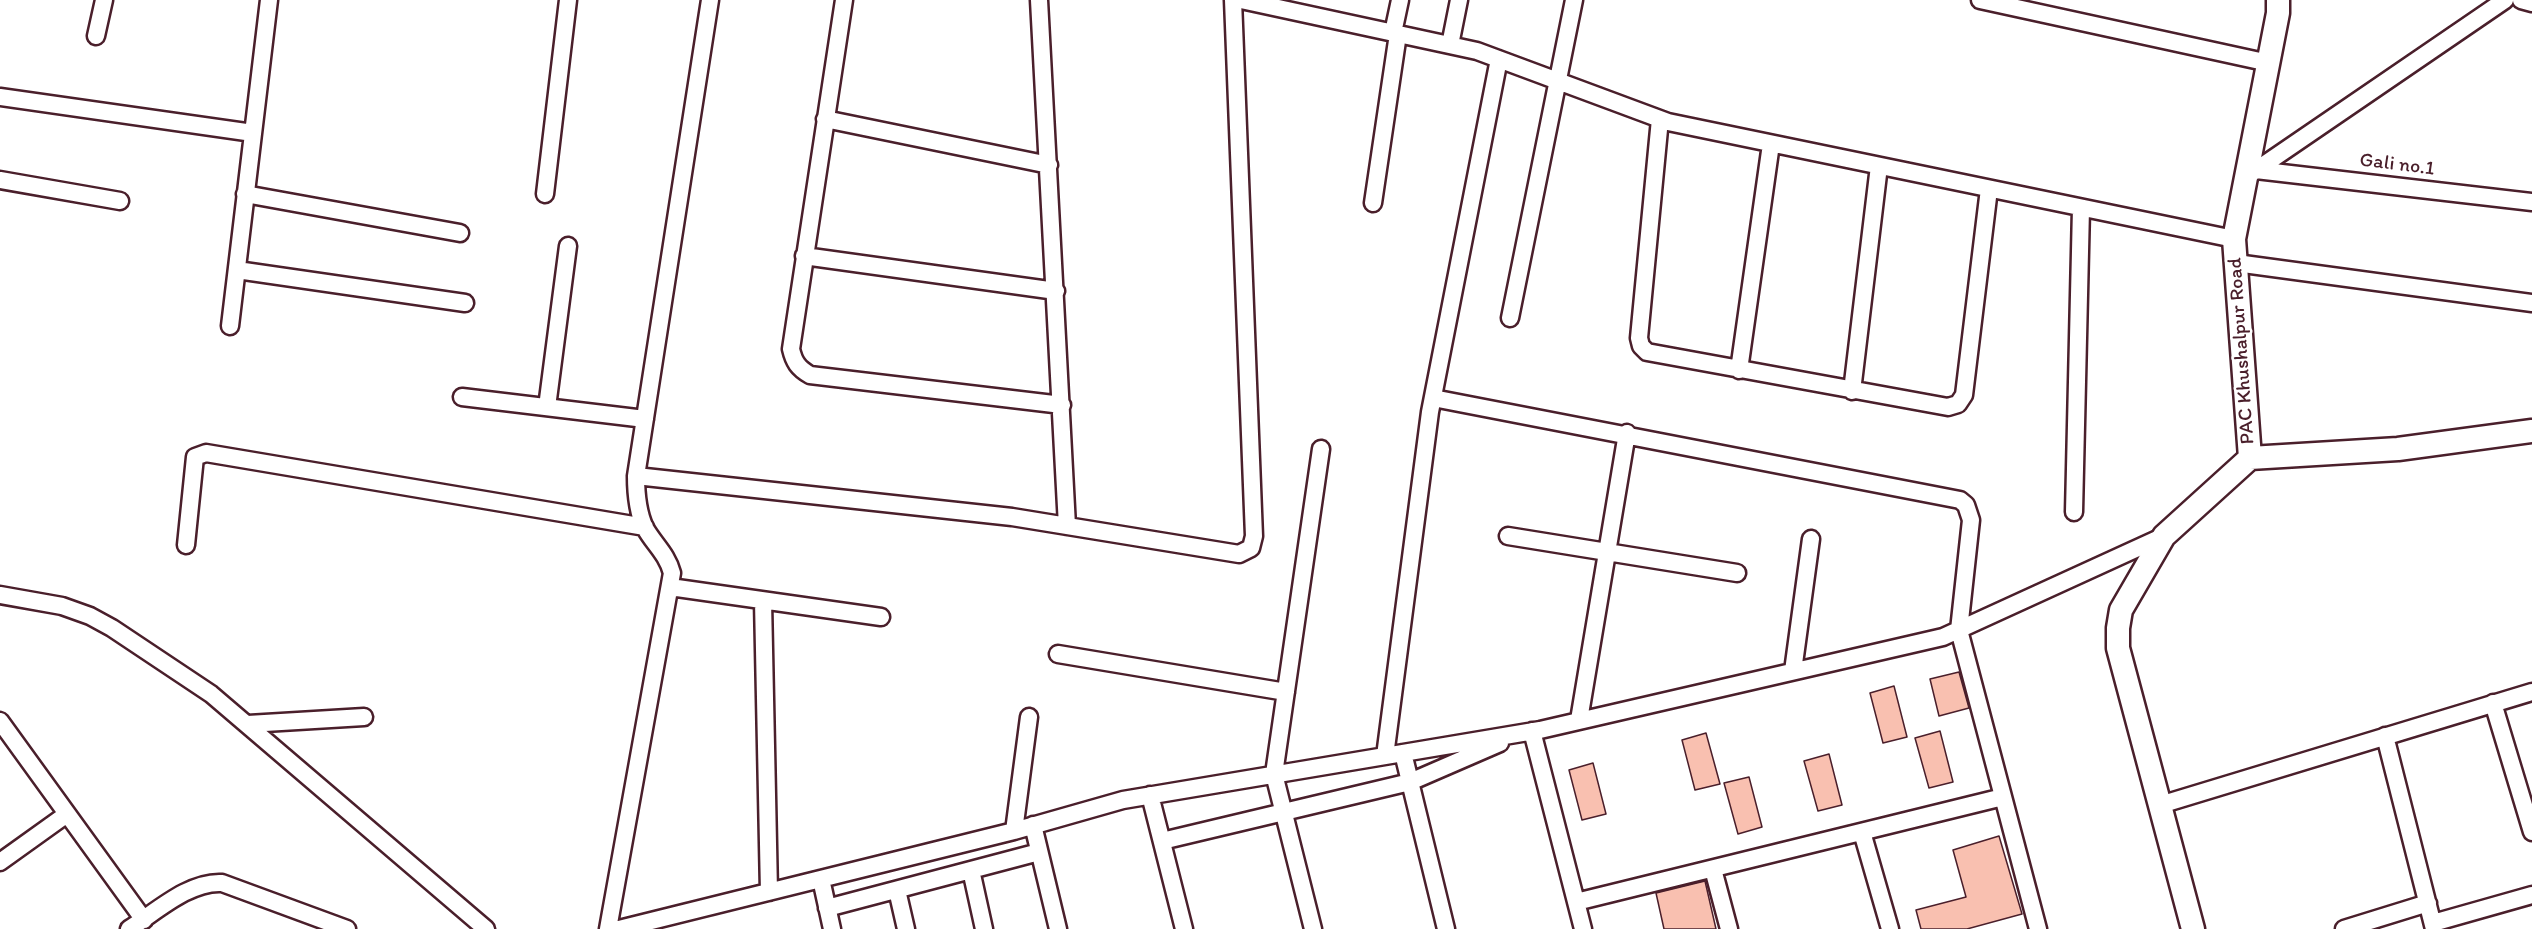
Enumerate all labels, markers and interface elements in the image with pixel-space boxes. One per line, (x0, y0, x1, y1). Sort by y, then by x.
street label: Gali no.1 (2358, 149, 2436, 181)
street label: PAC Khushalpur Road (2224, 257, 2260, 445)

